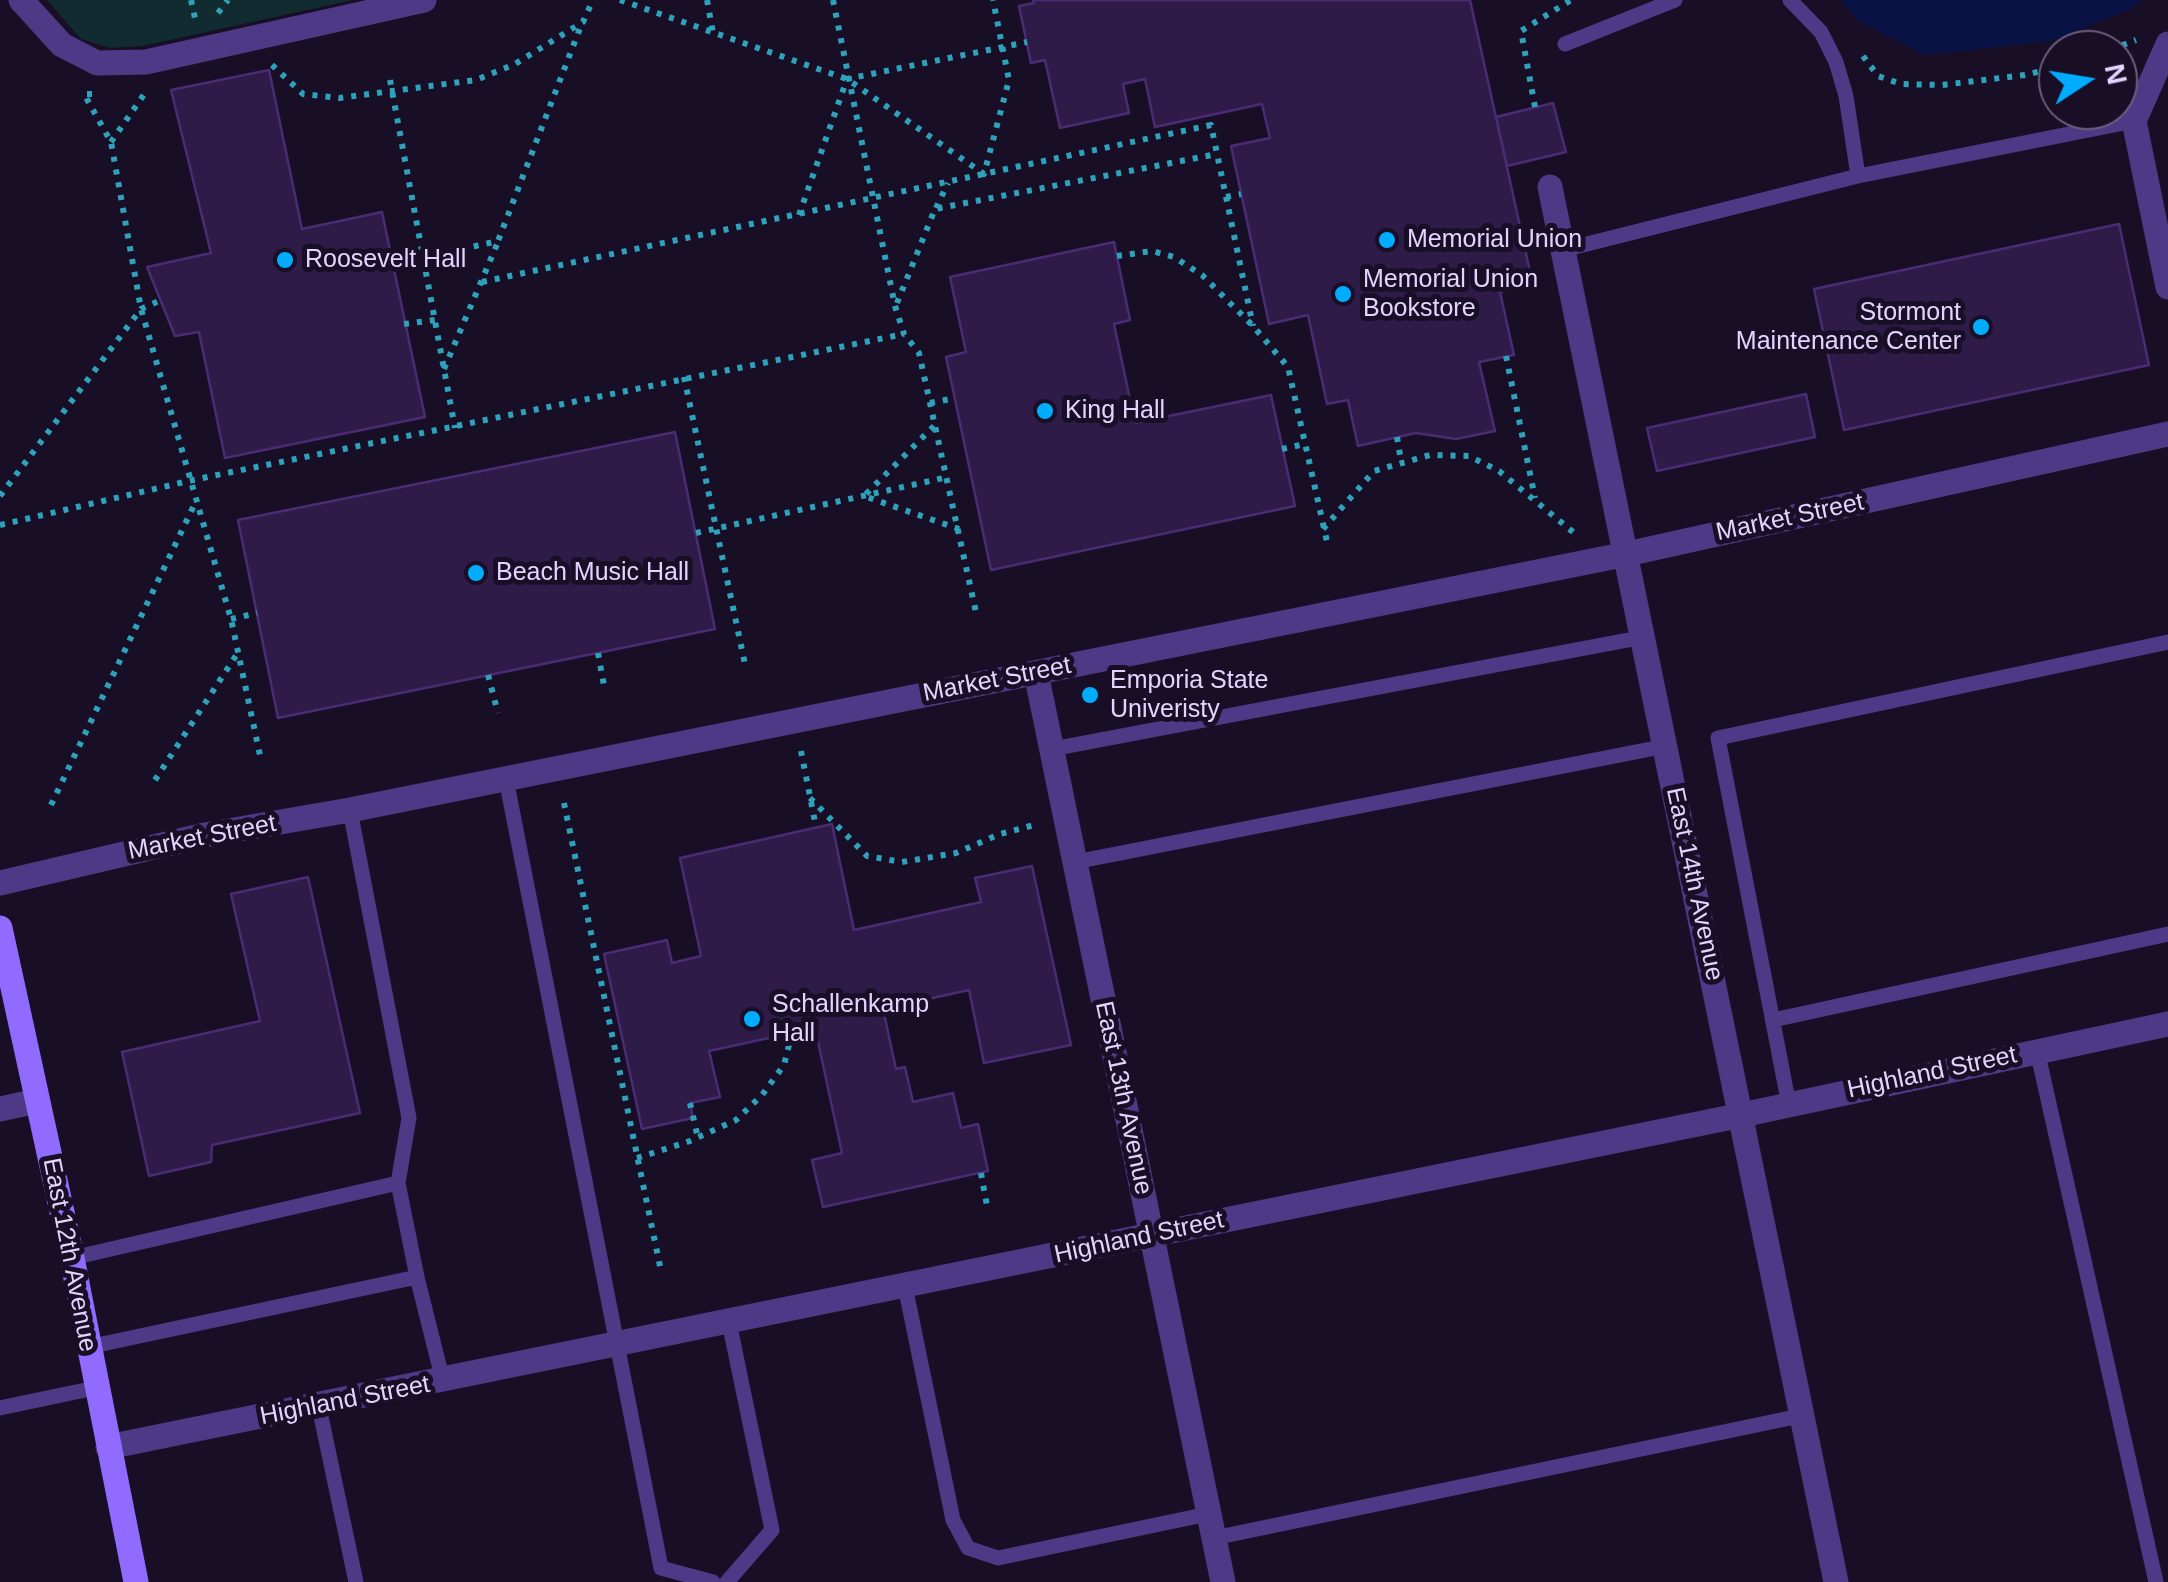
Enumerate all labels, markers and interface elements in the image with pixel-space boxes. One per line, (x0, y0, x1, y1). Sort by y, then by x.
north arrow (2038, 30, 2138, 130)
text: N (2099, 61, 2133, 87)
place label: Memorial Union (1407, 225, 1582, 255)
marker: Memorial Union (1376, 229, 1398, 251)
place label: Roosevelt Hall (305, 245, 466, 275)
marker: Roosevelt Hall (274, 249, 296, 271)
place label: Memorial Union Bookstore (1363, 265, 1538, 324)
marker: Memorial Union Bookstore (1332, 283, 1354, 305)
place label: Stormont Maintenance Center (1736, 298, 1961, 357)
marker: Stormont Maintenance Center (1970, 316, 1992, 338)
place label: King Hall (1065, 396, 1165, 426)
marker: King Hall (1034, 400, 1056, 422)
street label: Market Street (1713, 488, 1867, 548)
place label: Beach Music Hall (496, 558, 689, 588)
marker: Beach Music Hall (465, 562, 487, 584)
street label: Market Street (920, 651, 1074, 709)
place label: Emporia State Univeristy (1110, 666, 1268, 725)
marker: Emporia State Univeristy (1079, 684, 1101, 706)
street label: East 14th Avenue (1659, 785, 1729, 983)
street label: Market Street (125, 809, 279, 867)
place label: Schallenkamp Hall (772, 990, 929, 1049)
street label: East 13th Avenue (1088, 999, 1158, 1197)
marker: Schallenkamp Hall (741, 1008, 763, 1030)
street label: Highland Street (1845, 1040, 2019, 1106)
street label: East 12th Avenue (35, 1155, 103, 1355)
street label: Highland Street (1052, 1205, 1226, 1271)
street label: Highland Street (258, 1370, 432, 1432)

